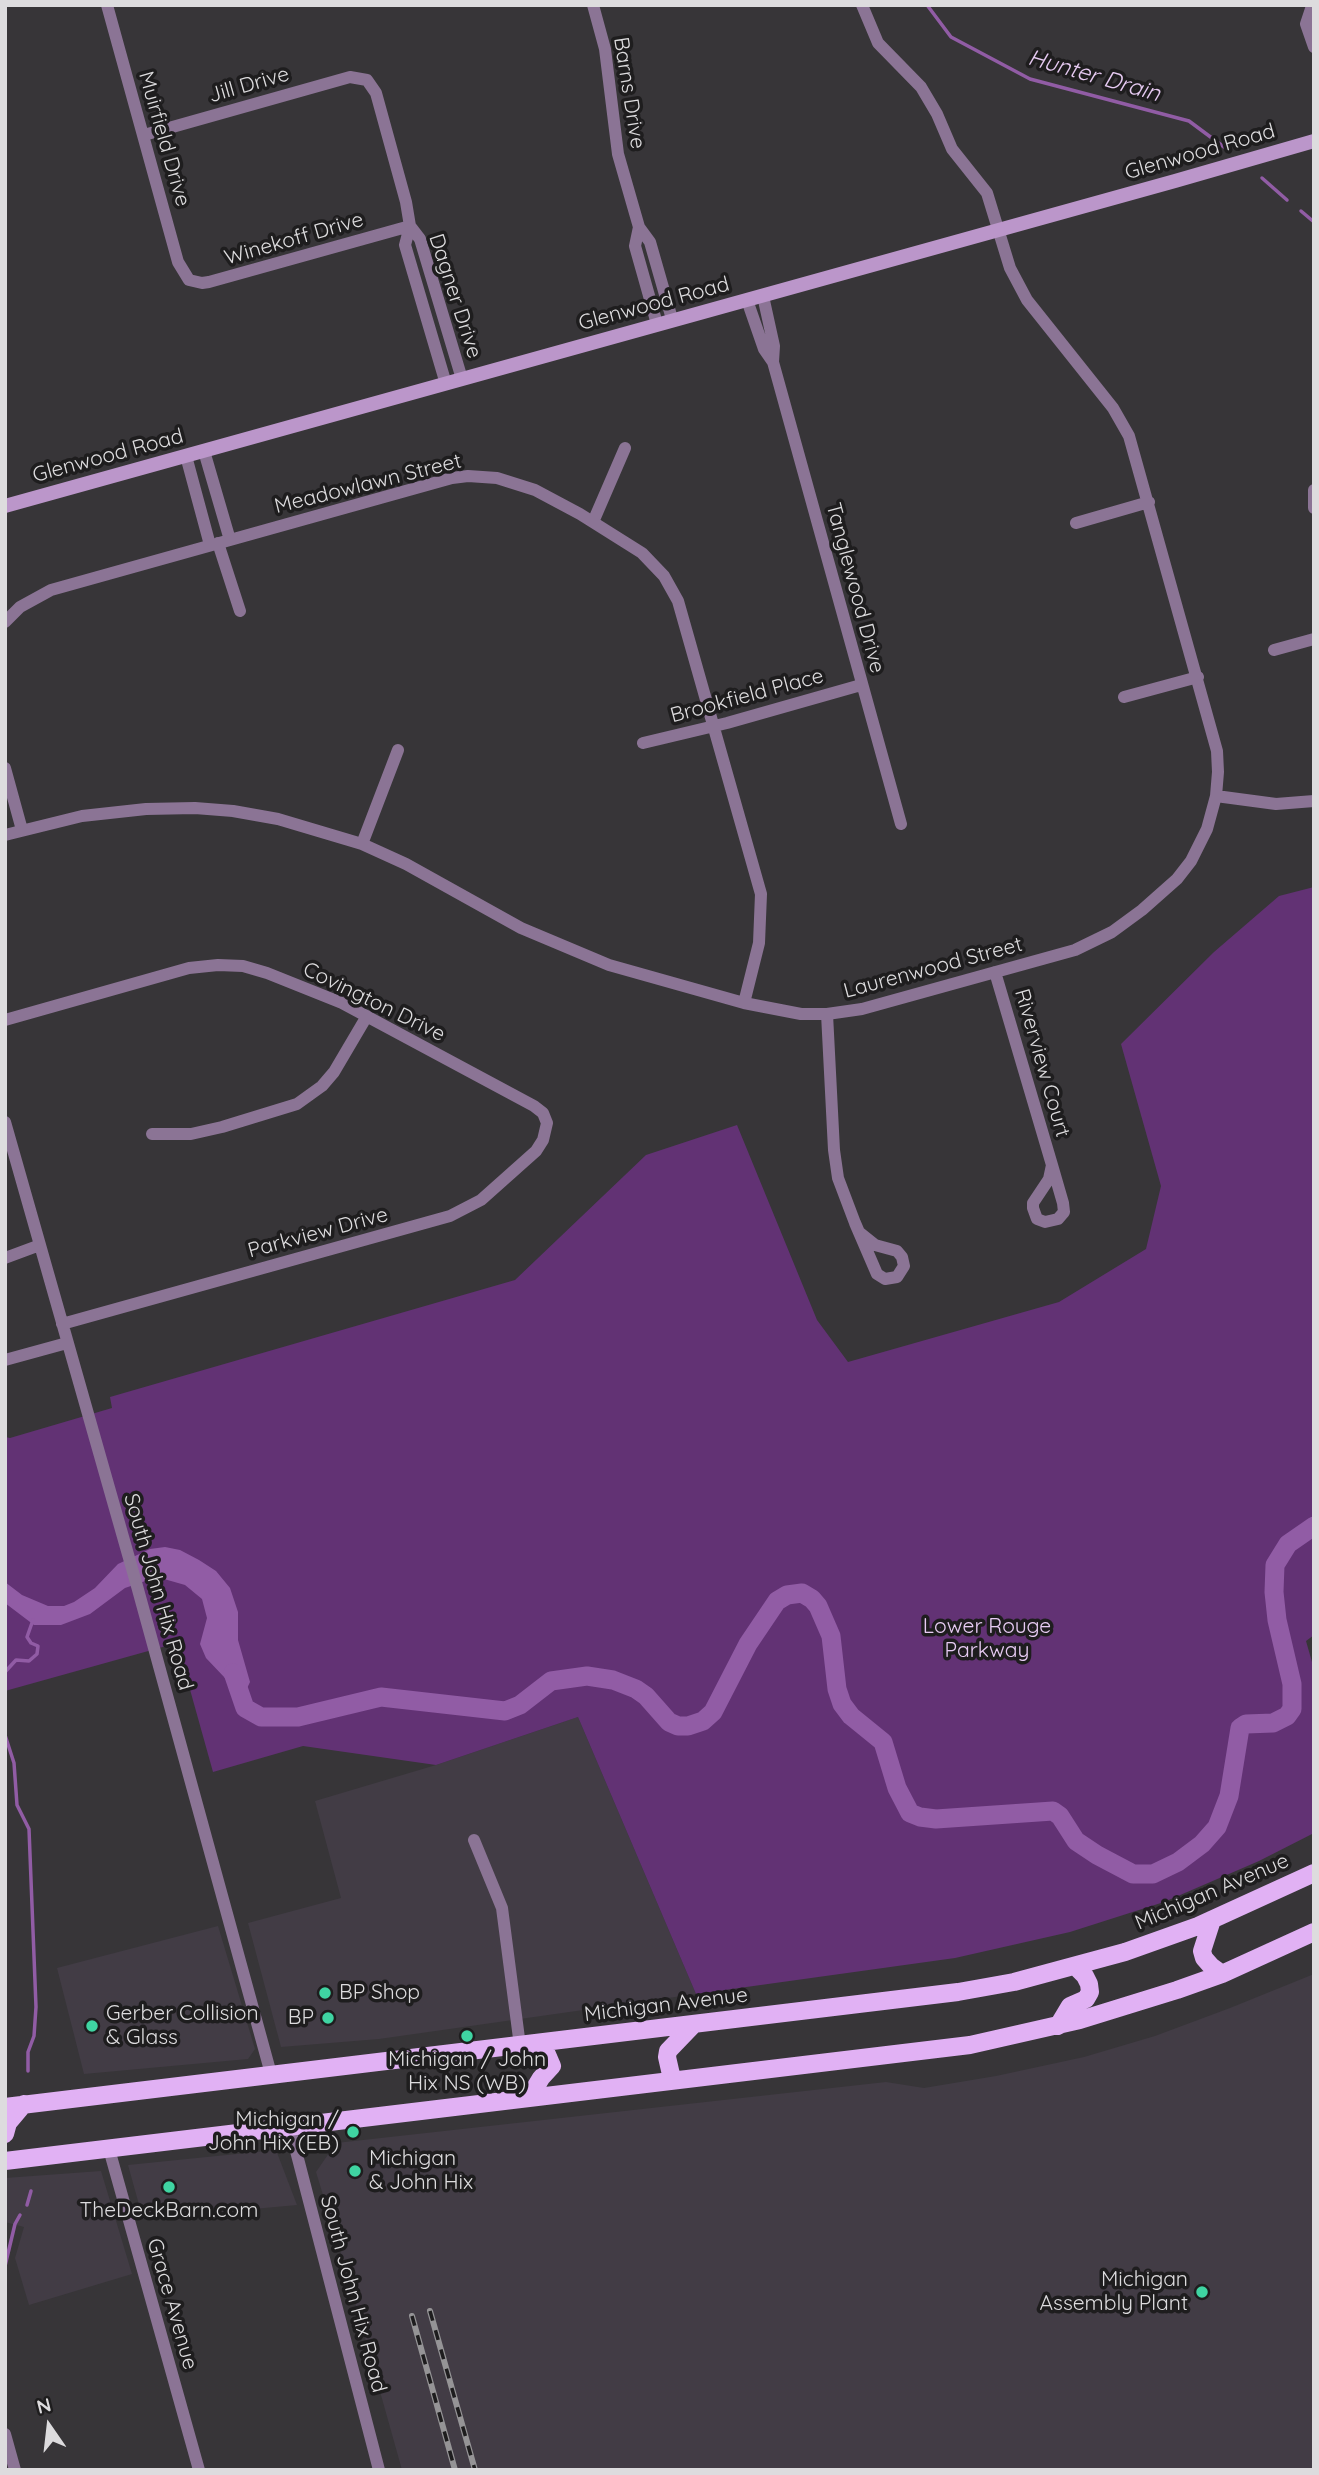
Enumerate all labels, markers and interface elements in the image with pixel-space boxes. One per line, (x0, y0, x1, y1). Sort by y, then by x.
street label: Barns Drive (608, 35, 650, 151)
water label: Hunter Drain (1025, 44, 1163, 108)
street label: Jill Drive (206, 62, 292, 108)
street label: Muirfield Drive (133, 69, 195, 209)
street label: Glenwood Road (1122, 119, 1278, 185)
street label: Winekoff Drive (221, 207, 367, 271)
street label: Dagner Drive (423, 231, 487, 361)
street label: Glenwood Road (576, 272, 732, 336)
street label: Glenwood Road (30, 424, 186, 488)
street label: Meadowlawn Street (272, 449, 464, 519)
street label: Tanglewood Drive (820, 500, 890, 676)
street label: Brookfield Place (668, 663, 826, 729)
street label: Laurenwood Street (841, 932, 1025, 1004)
street label: Covington Drive (299, 957, 449, 1047)
street label: Riverview Court (1009, 986, 1075, 1140)
street label: Parkview Drive (245, 1202, 391, 1264)
street label: South John Hix Road (118, 1491, 198, 1693)
park label: Lower Rouge Parkway (923, 1614, 1051, 1664)
street label: Michigan Avenue (1131, 1848, 1293, 1936)
place label: BP Shop (339, 1980, 420, 2006)
street label: Michigan Avenue (583, 1982, 749, 2028)
marker: BP Shop (317, 1985, 333, 2001)
place label: Gerber Collision & Glass (106, 2001, 259, 2051)
place label: BP (288, 2005, 314, 2031)
marker: BP (320, 2010, 336, 2026)
marker: Gerber Collision & Glass (84, 2018, 100, 2034)
marker: Michigan / John Hix NS (WB) (459, 2028, 475, 2044)
place label: Michigan / John Hix NS (WB) (388, 2047, 546, 2097)
place label: Michigan / John Hix (EB) (208, 2107, 339, 2157)
marker: Michigan / John Hix (EB) (345, 2124, 361, 2140)
place label: Michigan & John Hix (369, 2146, 473, 2196)
marker: Michigan & John Hix (347, 2163, 363, 2179)
marker: TheDeckBarn.com (161, 2179, 177, 2195)
street label: South John Hix Road (315, 2193, 391, 2395)
place label: TheDeckBarn.com (80, 2198, 258, 2224)
street label: Grace Avenue (141, 2235, 203, 2373)
place label: Michigan Assembly Plant (1039, 2267, 1188, 2317)
marker: Michigan Assembly Plant (1194, 2284, 1210, 2300)
north arrow (14, 2391, 84, 2461)
text: N (34, 2392, 54, 2419)

